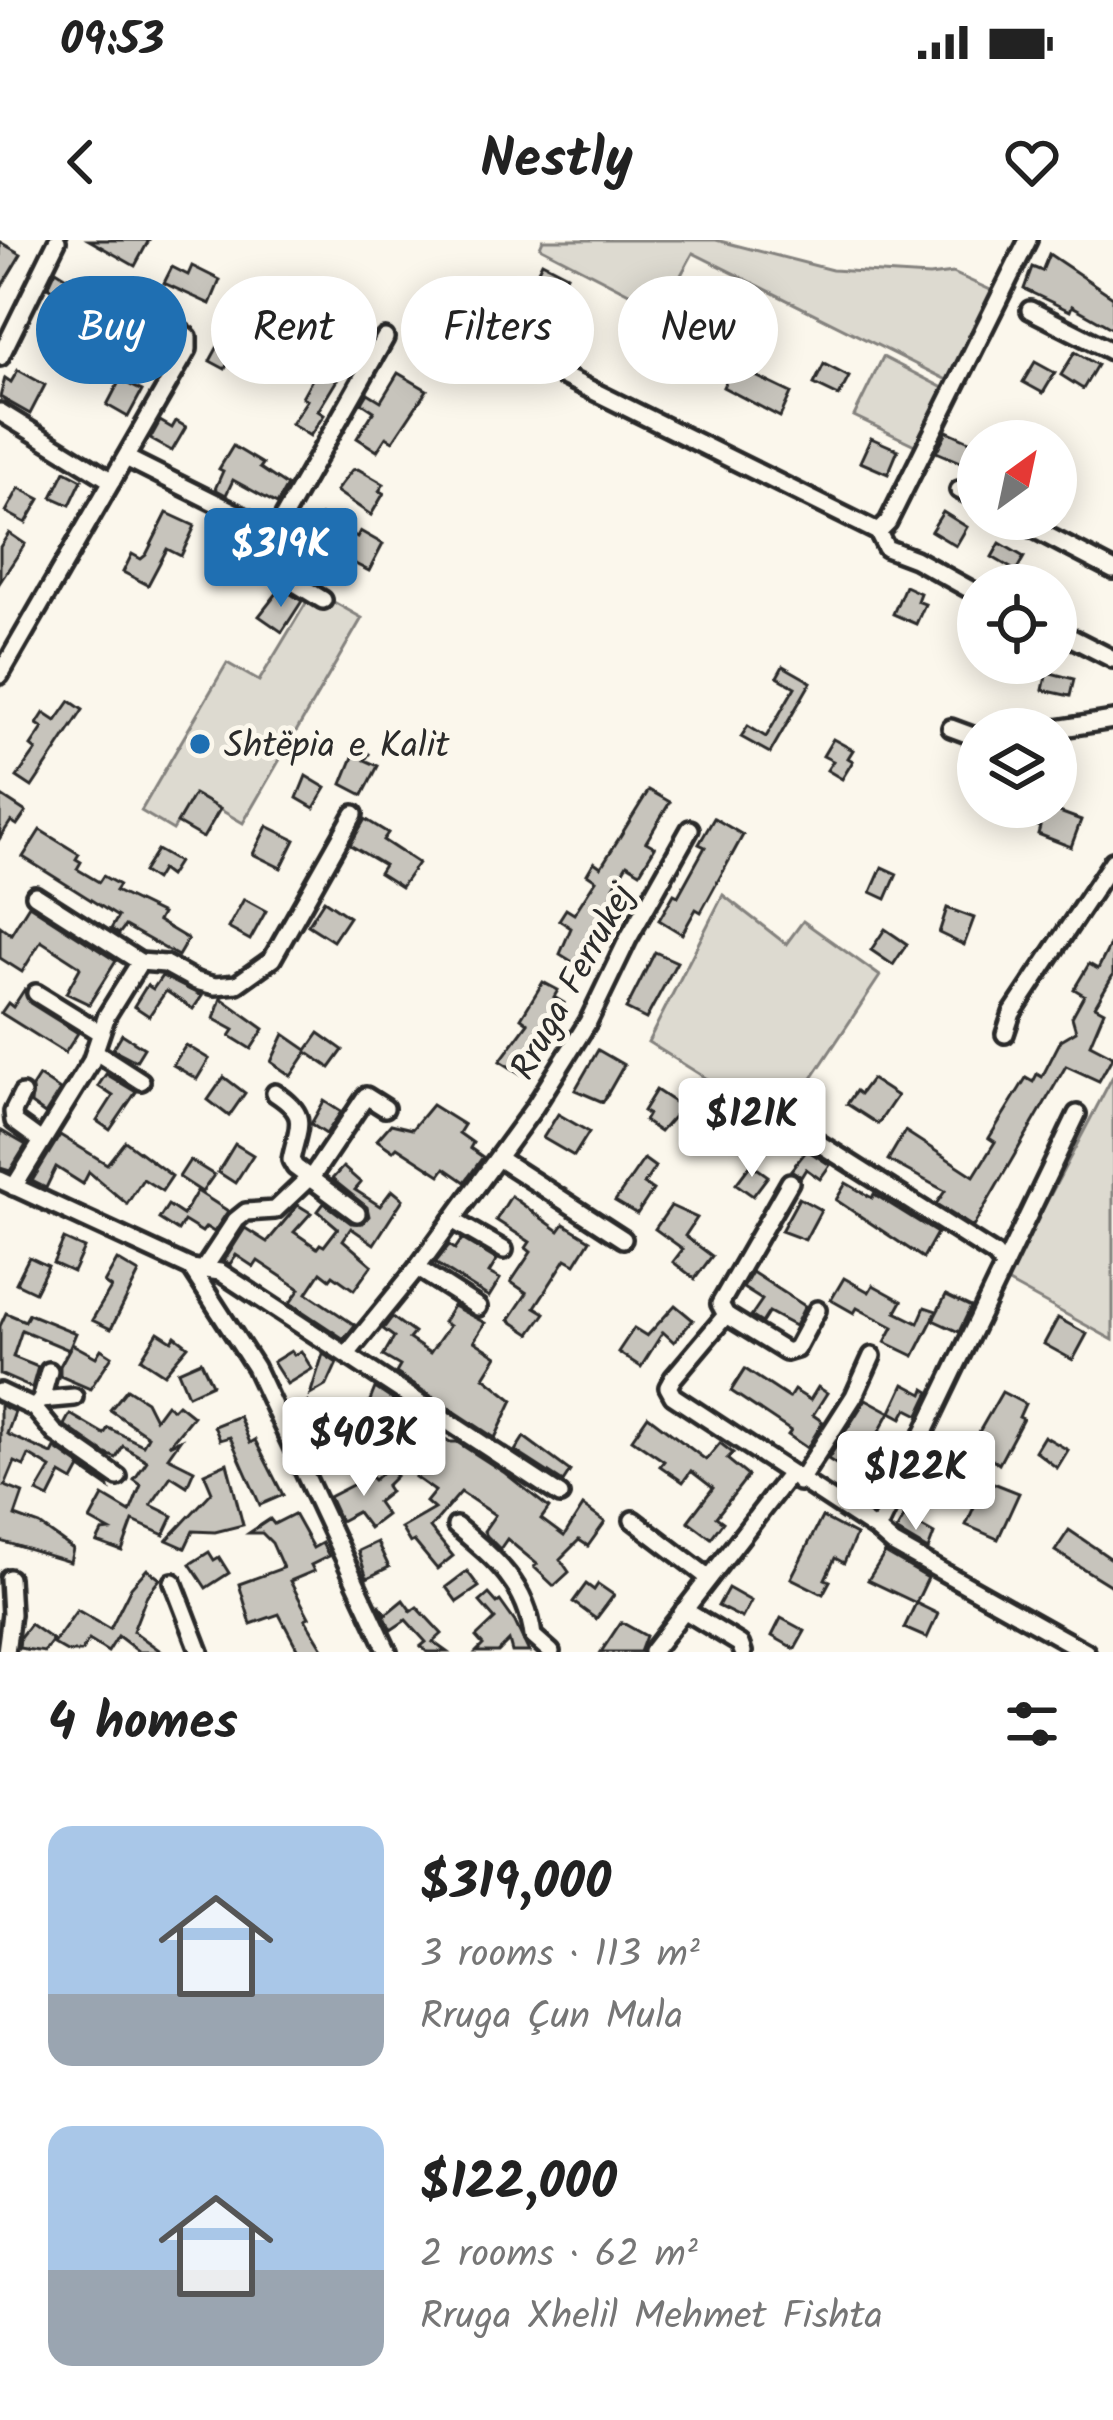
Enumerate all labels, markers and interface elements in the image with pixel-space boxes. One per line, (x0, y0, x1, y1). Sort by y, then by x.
text: 09:53 (60, 6, 164, 78)
text: Nestly (480, 119, 633, 205)
icon: back (48, 129, 114, 195)
icon: heart (999, 129, 1065, 195)
chip: Buy (36, 276, 187, 384)
chip: Rent (211, 276, 377, 384)
chip: Filters (401, 276, 594, 384)
chip: New (618, 276, 778, 384)
north arrow (957, 420, 1077, 540)
map controls (957, 420, 1077, 828)
pin: $319K (197, 508, 365, 610)
text: $319K (231, 516, 331, 578)
button: locate (957, 564, 1077, 684)
button: layers (957, 708, 1077, 828)
place label: Shtëpia e Kalit (224, 719, 450, 776)
marker: Shtëpia e Kalit (187, 731, 213, 757)
street label: Rruga Ferrukej (497, 872, 653, 1091)
pin: $121K (668, 1078, 836, 1180)
text: $121K (706, 1086, 798, 1148)
pin: $403K (280, 1397, 448, 1499)
text: $403K (309, 1405, 419, 1467)
pin: $122K (832, 1431, 1000, 1533)
text: $122K (864, 1439, 968, 1501)
text: 4 homes (48, 1684, 238, 1765)
icon: filters (999, 1691, 1065, 1757)
text: $319,000 (420, 1844, 611, 1925)
icon: home (144, 1874, 288, 2018)
text: 3 rooms · 113 m² (420, 1925, 700, 1987)
text: Rruga Çun Mula (420, 1987, 683, 2049)
text: $122,000 (420, 2144, 617, 2225)
icon: home (144, 2174, 288, 2318)
text: 2 rooms · 62 m² (420, 2225, 698, 2287)
text: Rruga Xhelil Mehmet Fishta (420, 2287, 883, 2349)

